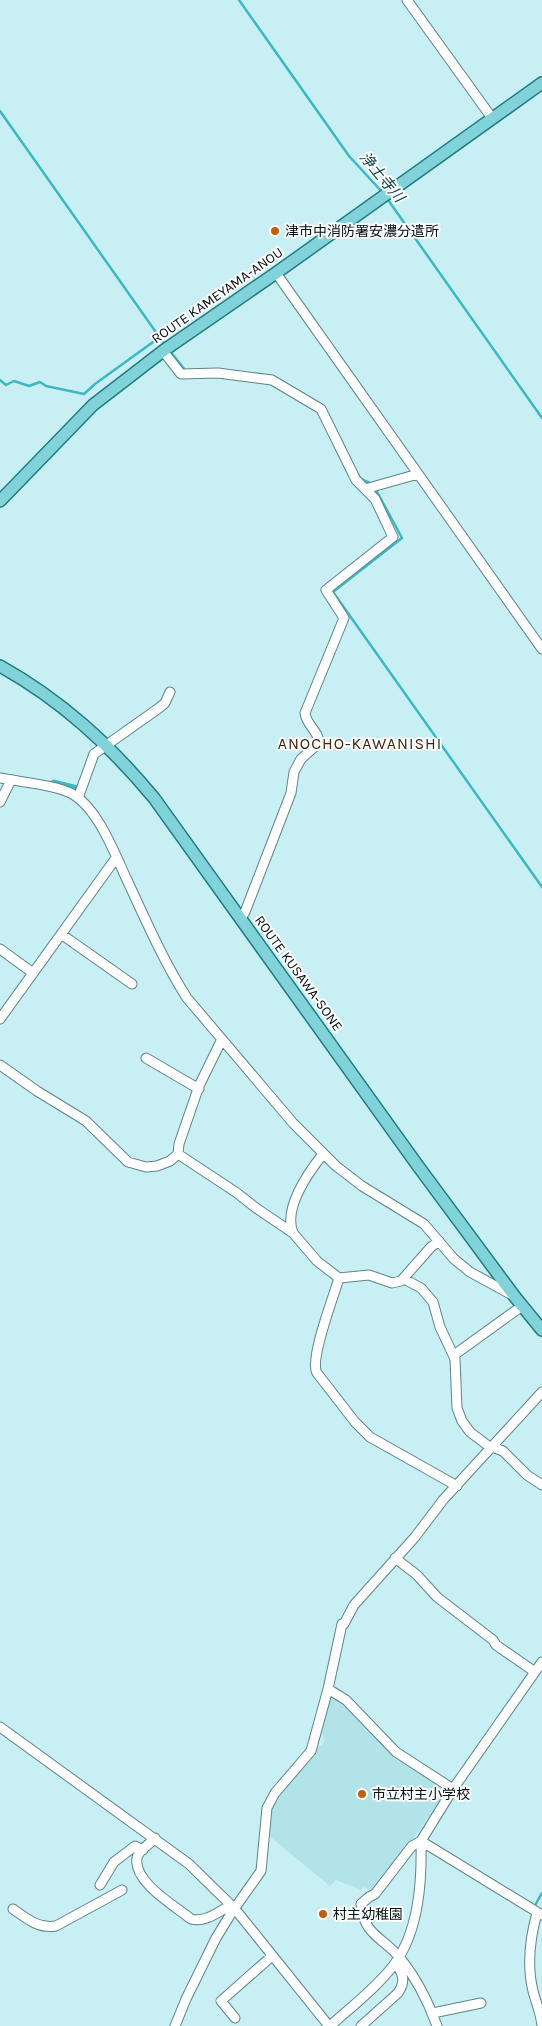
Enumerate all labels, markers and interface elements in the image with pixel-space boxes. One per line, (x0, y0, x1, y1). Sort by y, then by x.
water label: 浄土寺川 (356, 148, 409, 207)
place label: 津市中消防署安濃分遣所 (285, 223, 439, 240)
marker: 津市中消防署安濃分遣所 (269, 225, 281, 237)
street label: ROUTE KAMEYAMA-ANOU (148, 244, 286, 347)
district label: ANOCHO-KAWANISHI (278, 734, 442, 753)
street label: ROUTE KUSAWA-SONE (251, 912, 346, 1034)
place label: 市立村主小学校 (372, 1786, 470, 1803)
marker: 市立村主小学校 (356, 1788, 368, 1800)
place label: 村主幼稚園 (333, 1906, 403, 1923)
marker: 村主幼稚園 (317, 1908, 329, 1920)

